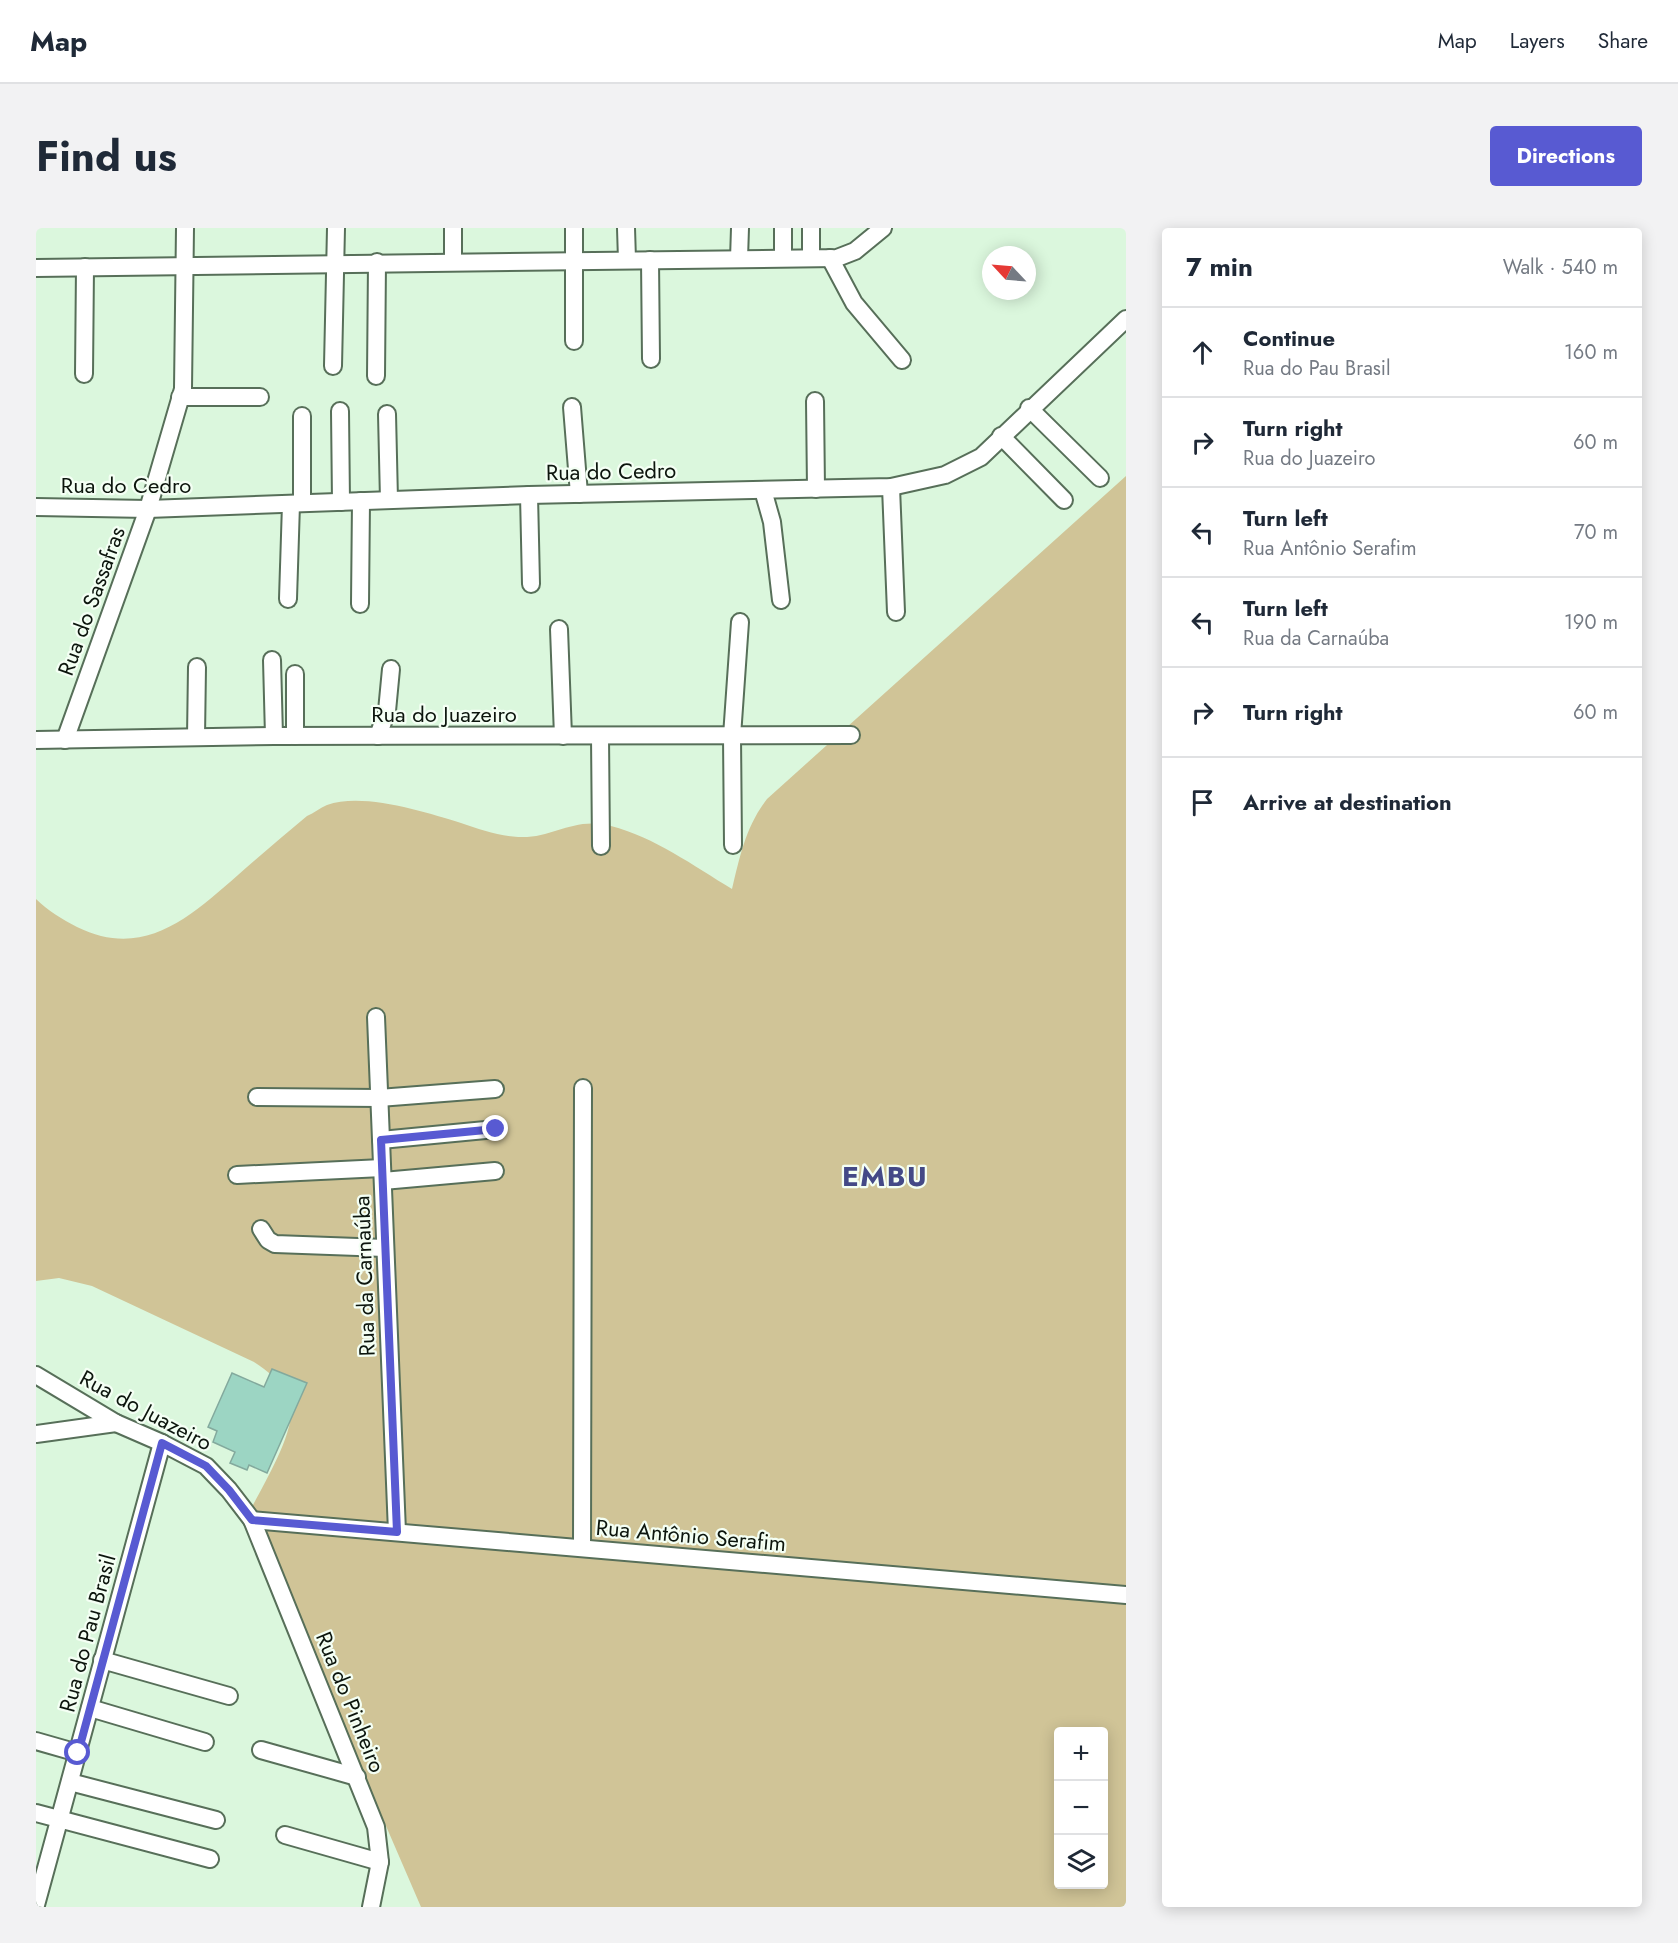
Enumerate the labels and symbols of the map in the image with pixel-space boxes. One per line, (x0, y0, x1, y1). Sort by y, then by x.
north arrow (982, 246, 1036, 300)
street label: Rua do Cedro (546, 454, 676, 488)
street label: Rua do Cedro (61, 469, 191, 501)
street label: Rua do Sassafras (49, 522, 133, 680)
street label: Rua do Juazeiro (371, 698, 517, 730)
route end (482, 1115, 508, 1141)
district label: EMBU (842, 1156, 928, 1197)
street label: Rua da Carnaúba (345, 1195, 383, 1357)
street label: Rua do Juazeiro (74, 1362, 218, 1458)
street label: Rua Antônio Serafim (594, 1511, 788, 1559)
street label: Rua do Pau Brasil (51, 1550, 123, 1716)
street label: Rua do Pinheiro (308, 1627, 394, 1777)
route start (64, 1739, 90, 1765)

